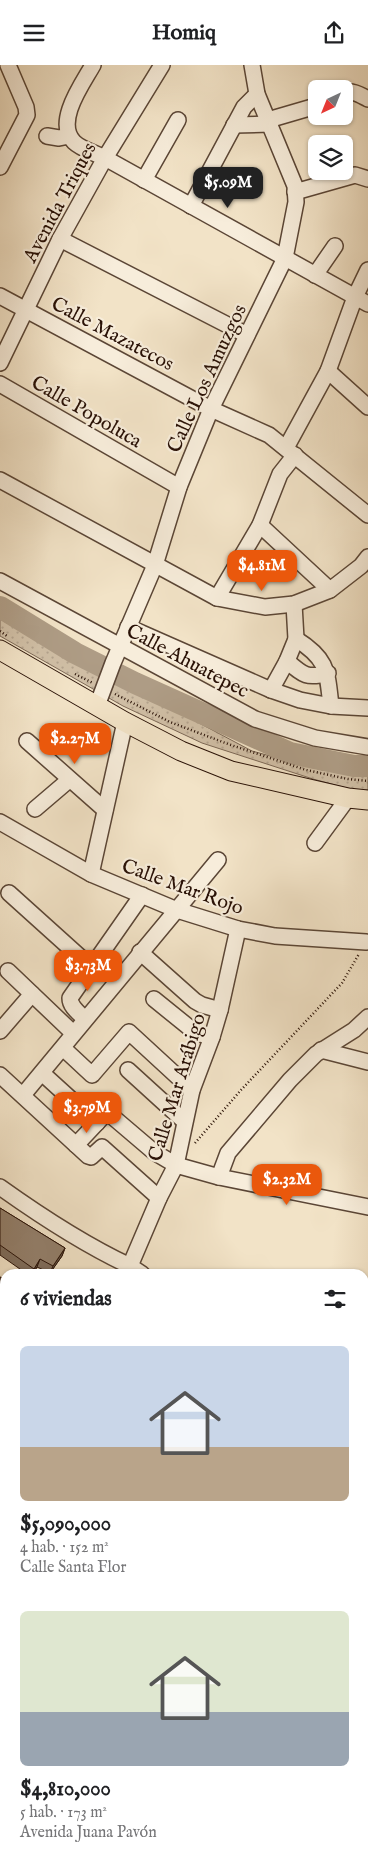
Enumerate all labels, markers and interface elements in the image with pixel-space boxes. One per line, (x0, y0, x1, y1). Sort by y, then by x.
icon: menu (20, 19, 48, 47)
text: Homiq (152, 19, 216, 47)
icon: share (320, 19, 348, 47)
north arrow (308, 80, 352, 125)
map controls (308, 80, 353, 180)
button: layers (308, 135, 353, 180)
street label: Avenida Triques (18, 138, 103, 268)
pin: $5.09M (187, 167, 269, 209)
text: $5.09M (204, 173, 252, 193)
street label: Calle Mazatecos (47, 292, 178, 377)
street label: Calle Los Amuzgos (162, 300, 253, 457)
street label: Calle Popoluca (26, 371, 146, 454)
pin: $4.81M (221, 549, 303, 592)
text: $4.81M (238, 556, 286, 576)
street label: Calle Ahuatepec (122, 619, 253, 704)
pin: $2.27M (34, 723, 116, 765)
text: $2.27M (50, 729, 100, 749)
street label: Calle Mar Rojo (118, 854, 247, 921)
pin: $3.73M (47, 949, 129, 992)
text: $3.73M (65, 956, 111, 976)
street label: Calle Mar Arábigo (143, 1010, 212, 1165)
pin: $3.79M (46, 1091, 128, 1134)
text: $3.79M (64, 1098, 110, 1118)
pin: $2.32M (246, 1163, 328, 1206)
text: $2.32M (263, 1170, 311, 1190)
icon: filters (321, 1285, 349, 1313)
text: 6 viviendas (20, 1286, 112, 1313)
icon: home (140, 1378, 230, 1468)
text: $5,090,000 (20, 1511, 111, 1538)
text: 4 hab. · 152 m² (20, 1538, 109, 1558)
text: Calle Santa Flor (20, 1558, 126, 1578)
icon: home (140, 1643, 230, 1733)
text: $4,810,000 (20, 1776, 111, 1803)
text: 5 hab. · 173 m² (20, 1803, 107, 1823)
text: Avenida Juana Pavón (20, 1823, 157, 1843)

